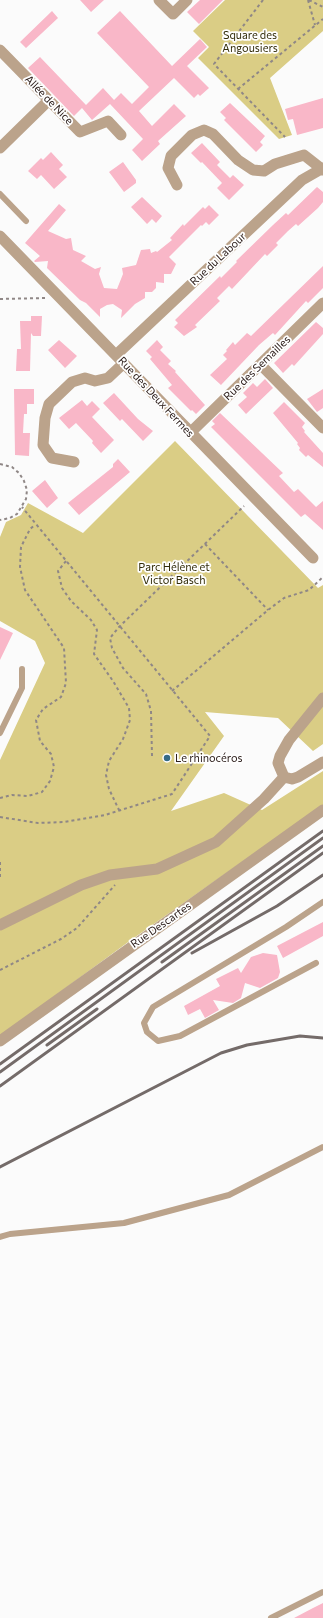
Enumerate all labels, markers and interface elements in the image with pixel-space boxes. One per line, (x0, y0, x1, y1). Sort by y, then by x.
park label: Square des Angousiers (222, 28, 278, 54)
street label: Allée de Nice (22, 73, 76, 127)
street label: Rue du Labour (187, 230, 249, 288)
street label: Rue des Semailles (221, 333, 293, 403)
street label: Rue des Deux Fermes (115, 354, 197, 440)
park label: Parc Hélène et Victor Basch (138, 560, 210, 586)
place label: Le rhinocéros (175, 751, 243, 765)
marker: Le rhinocéros (162, 753, 172, 763)
street label: Rue Descartes (128, 899, 194, 951)

